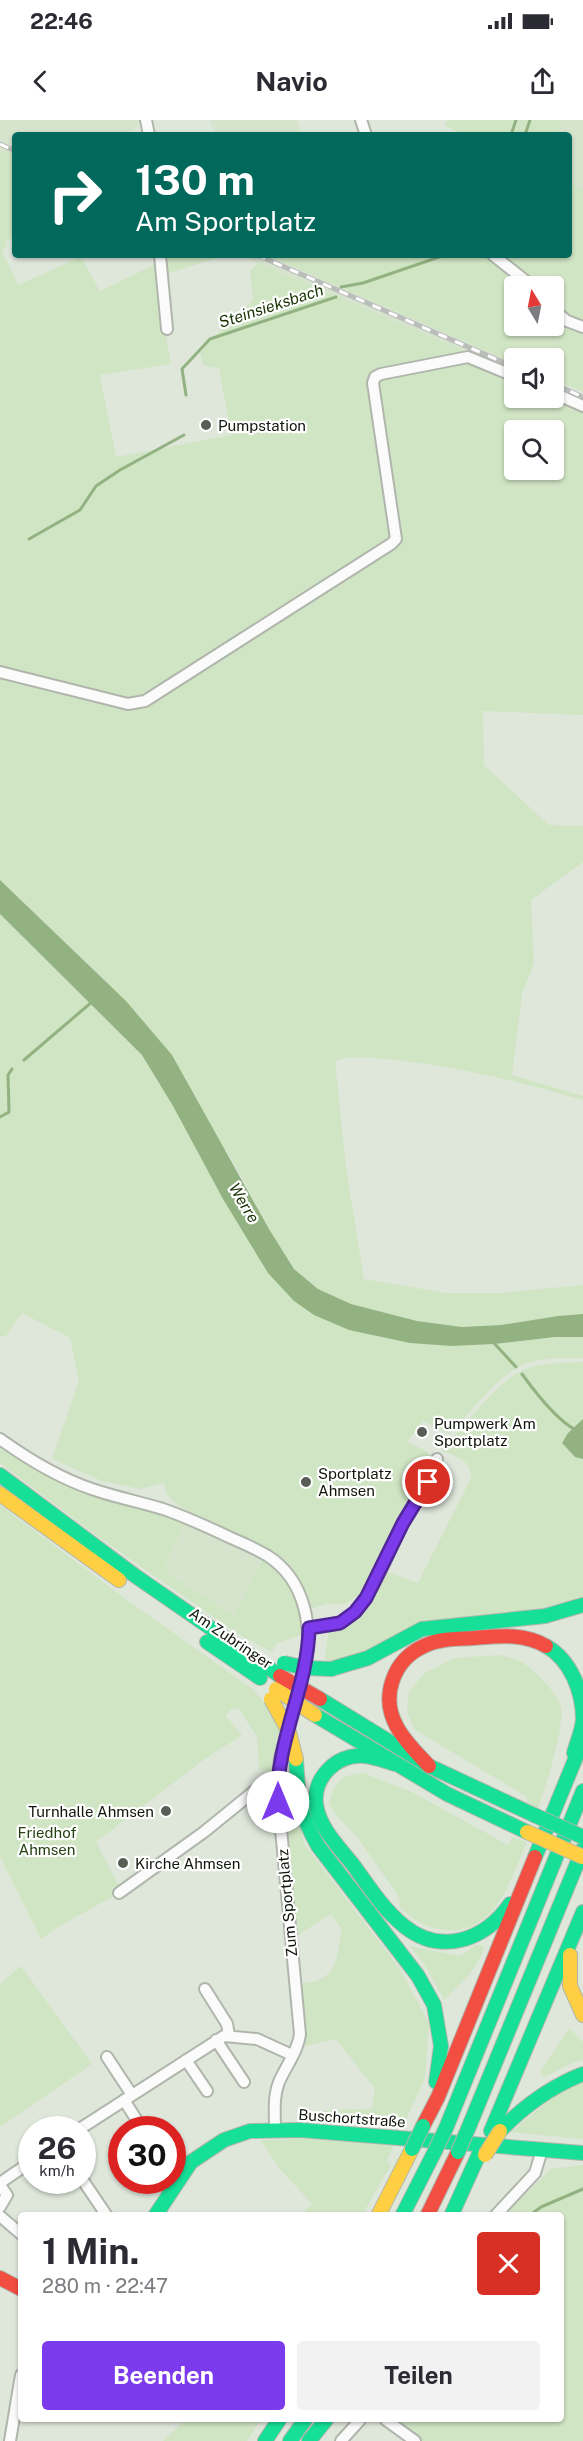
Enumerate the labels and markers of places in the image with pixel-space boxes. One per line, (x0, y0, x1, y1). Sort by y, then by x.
place label: Pumpstation (218, 417, 306, 434)
marker: Pumpstation (199, 418, 213, 432)
place label: Pumpwerk Am Sportplatz (434, 1415, 536, 1449)
marker: Pumpwerk Am Sportplatz (415, 1425, 429, 1439)
pin (402, 1456, 453, 1507)
place label: Sportplatz Ahmsen (318, 1465, 391, 1499)
marker: Sportplatz Ahmsen (299, 1475, 313, 1489)
place label: Turnhalle Ahmsen (28, 1803, 154, 1820)
marker: Turnhalle Ahmsen (159, 1804, 173, 1818)
place label: Kirche Ahmsen (135, 1855, 240, 1872)
marker: Kirche Ahmsen (116, 1856, 130, 1870)

